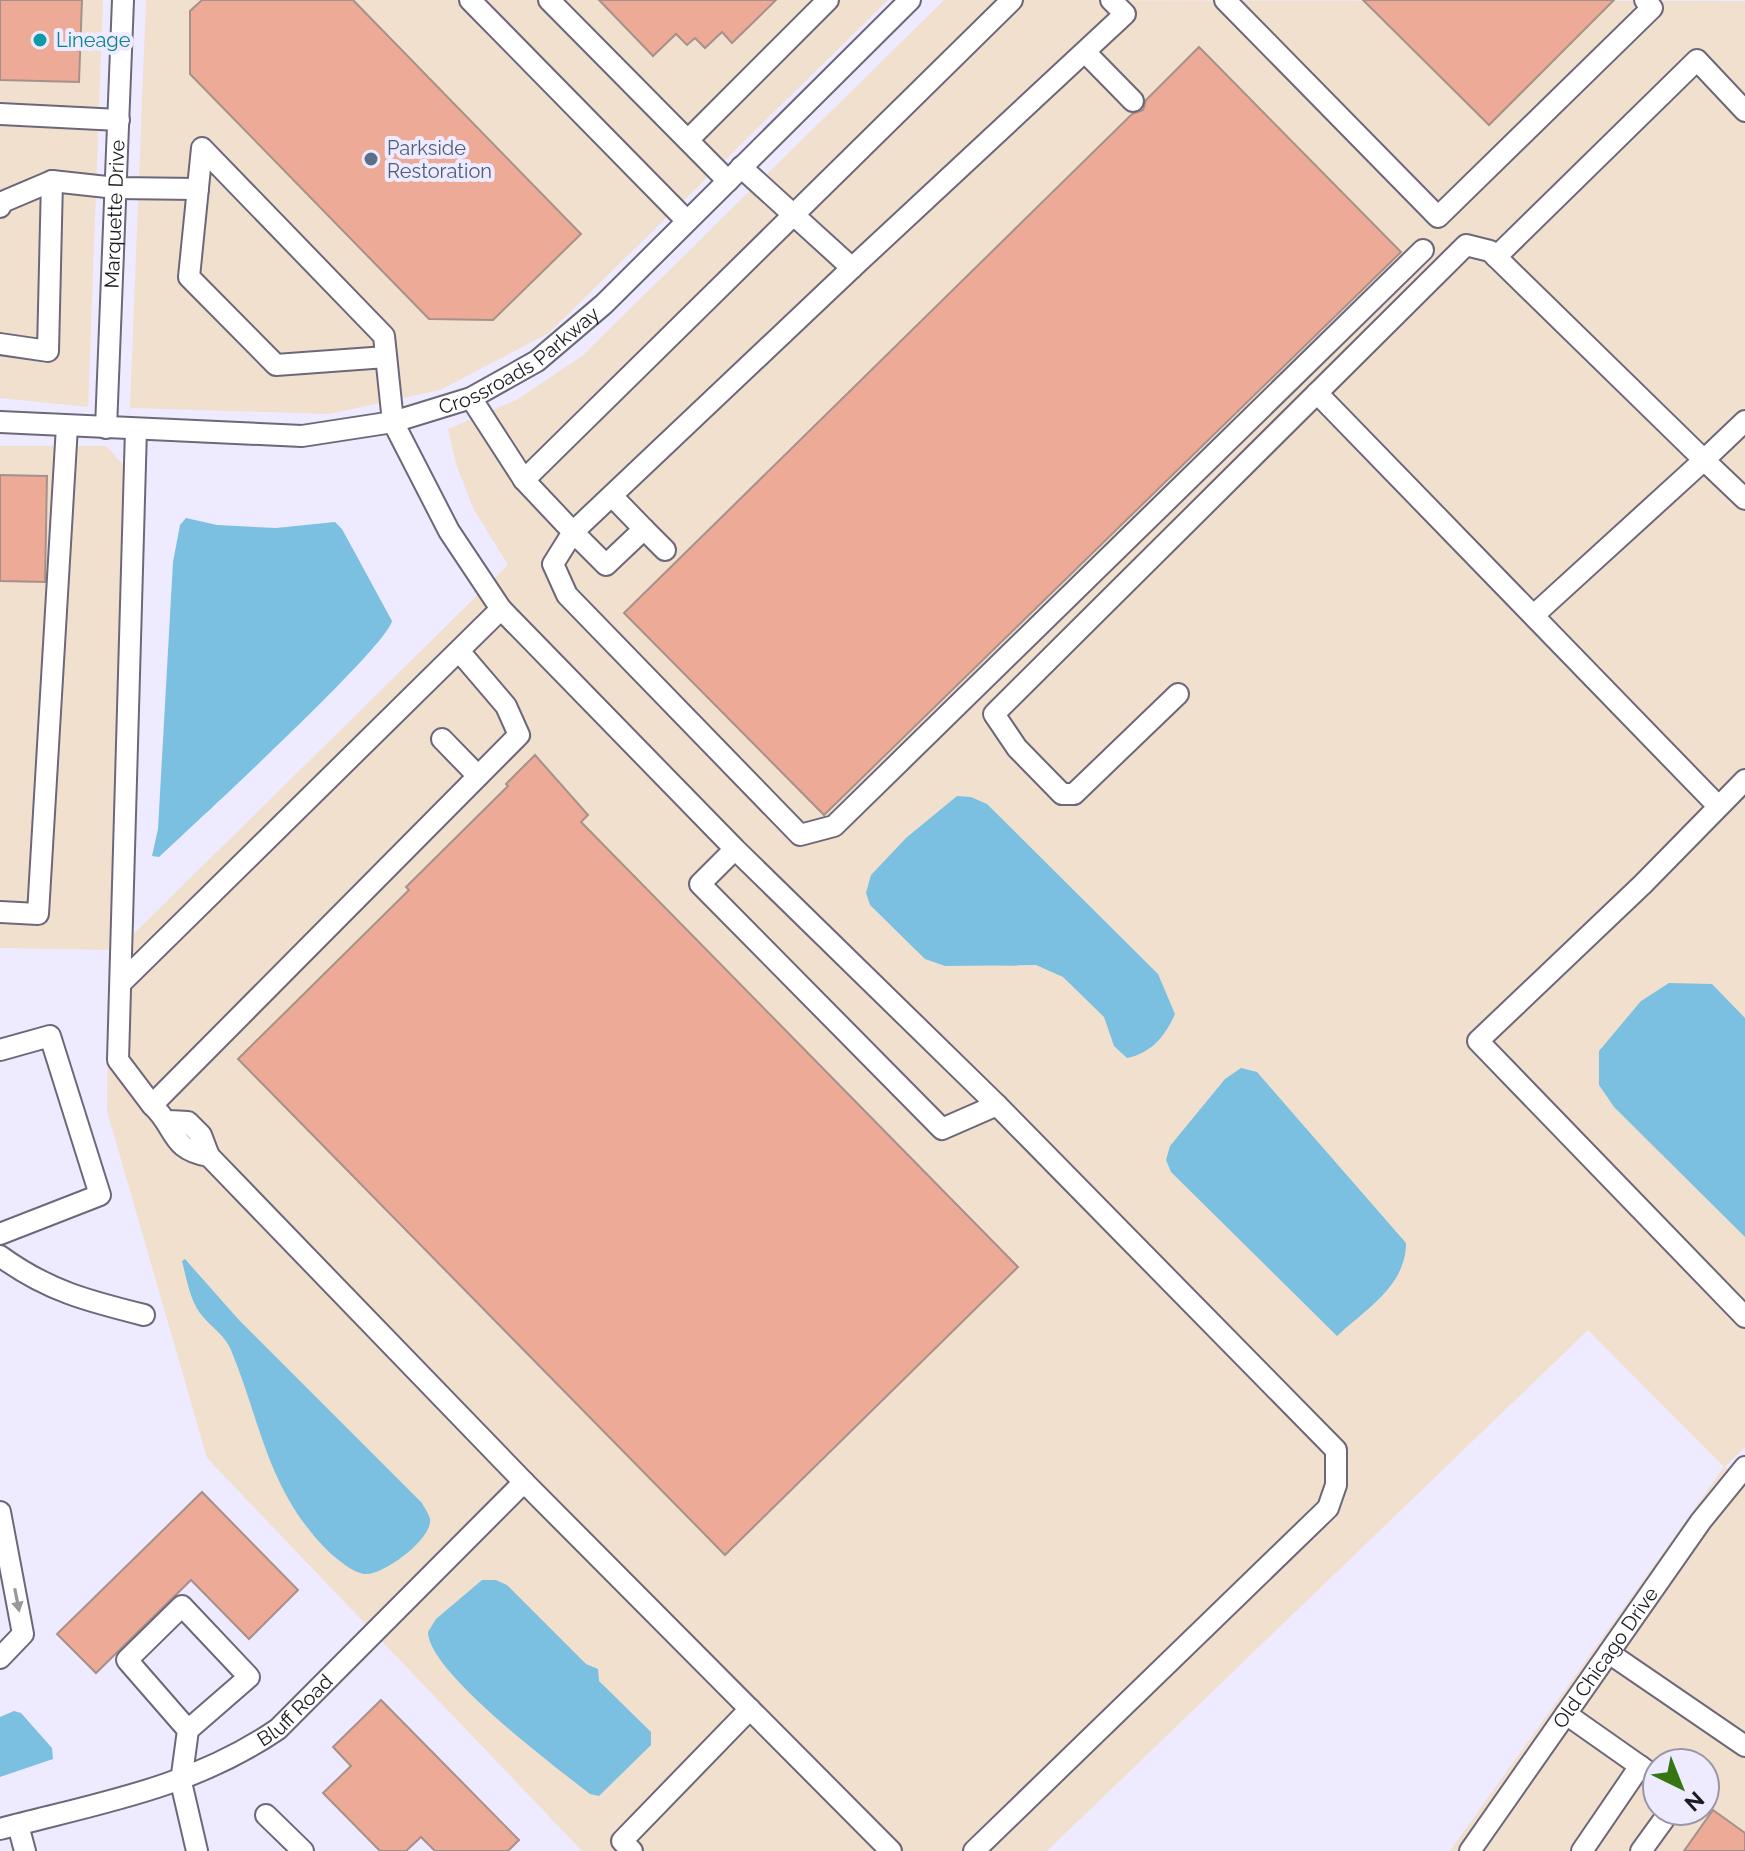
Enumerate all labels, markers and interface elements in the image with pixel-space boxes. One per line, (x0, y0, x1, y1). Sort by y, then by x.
place label: Lineage (56, 28, 131, 52)
marker: Lineage (31, 31, 49, 49)
place label: Parkside Restoration (387, 136, 492, 183)
street label: Marquette Drive (100, 139, 129, 289)
marker: Parkside Restoration (362, 150, 380, 168)
street label: Crossroads Parkway (436, 301, 604, 419)
street label: Old Chicago Drive (1548, 1582, 1663, 1733)
one-way arrow (11, 1588, 23, 1613)
street label: Bluff Road (253, 1669, 338, 1752)
north arrow (1641, 1747, 1721, 1827)
text: N (1680, 1786, 1710, 1817)

